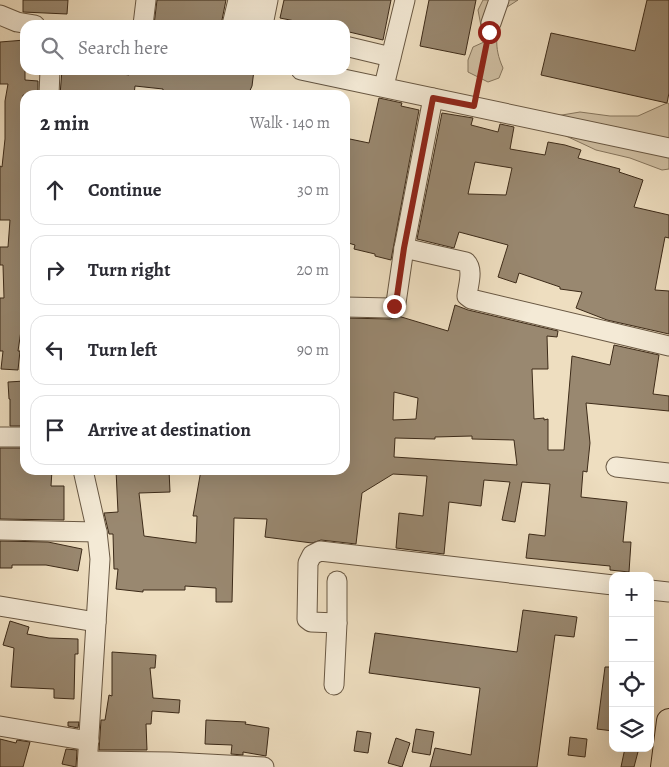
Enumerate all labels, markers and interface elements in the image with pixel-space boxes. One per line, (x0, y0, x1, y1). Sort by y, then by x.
search box (20, 20, 350, 75)
route start (478, 21, 501, 44)
icon: search (38, 34, 66, 62)
text: Search here (78, 35, 168, 61)
text: 2 min (40, 109, 89, 137)
text: Walk · 140 m (250, 112, 330, 134)
icon: ahead (41, 176, 69, 204)
text: Continue (88, 177, 162, 203)
text: 30 m (297, 179, 329, 201)
icon: right (41, 256, 69, 284)
text: Turn right (88, 257, 170, 283)
text: 20 m (296, 259, 329, 281)
route end (383, 295, 406, 318)
icon: left (41, 336, 69, 364)
text: Turn left (88, 337, 157, 363)
text: 90 m (297, 339, 329, 361)
icon: arrive (41, 416, 69, 444)
text: Arrive at destination (88, 417, 251, 443)
map controls (609, 572, 654, 752)
button: + (609, 572, 654, 617)
button: − (609, 617, 654, 662)
button: locate (609, 662, 654, 707)
button: layers (609, 707, 654, 752)

